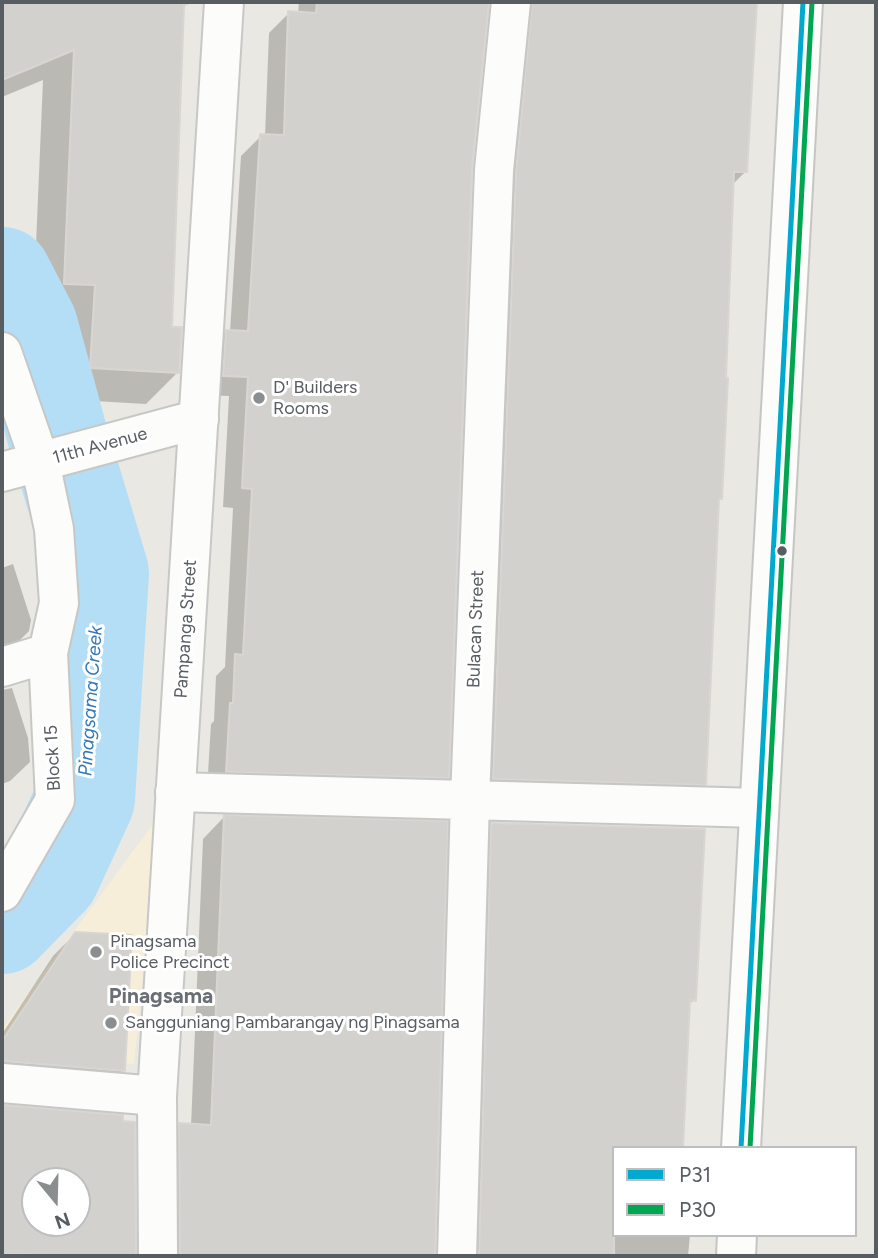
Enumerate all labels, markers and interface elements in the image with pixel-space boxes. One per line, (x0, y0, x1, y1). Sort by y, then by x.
place label: D' Builders Rooms (273, 377, 357, 420)
marker: D' Builders Rooms (251, 390, 267, 406)
street label: 11th Avenue (50, 423, 150, 469)
unlabelled marker (775, 544, 789, 558)
street label: Pampanga Street (170, 559, 202, 699)
street label: Bulacan Street (463, 570, 489, 688)
water label: Pinagsama Creek (74, 625, 108, 777)
street label: Block 15 (40, 724, 66, 792)
place label: Pinagsama Police Precinct (110, 931, 230, 974)
marker: Pinagsama Police Precinct (88, 944, 104, 960)
district label: Pinagsama (109, 984, 213, 1010)
place label: Sangguniang Pambarangay ng Pinagsama (125, 1012, 460, 1034)
marker: Sangguniang Pambarangay ng Pinagsama (103, 1015, 119, 1031)
legend (612, 1146, 857, 1237)
text: P31 (679, 1162, 711, 1187)
north arrow (21, 1167, 91, 1237)
text: P30 (679, 1197, 716, 1222)
text: N (52, 1207, 73, 1234)

